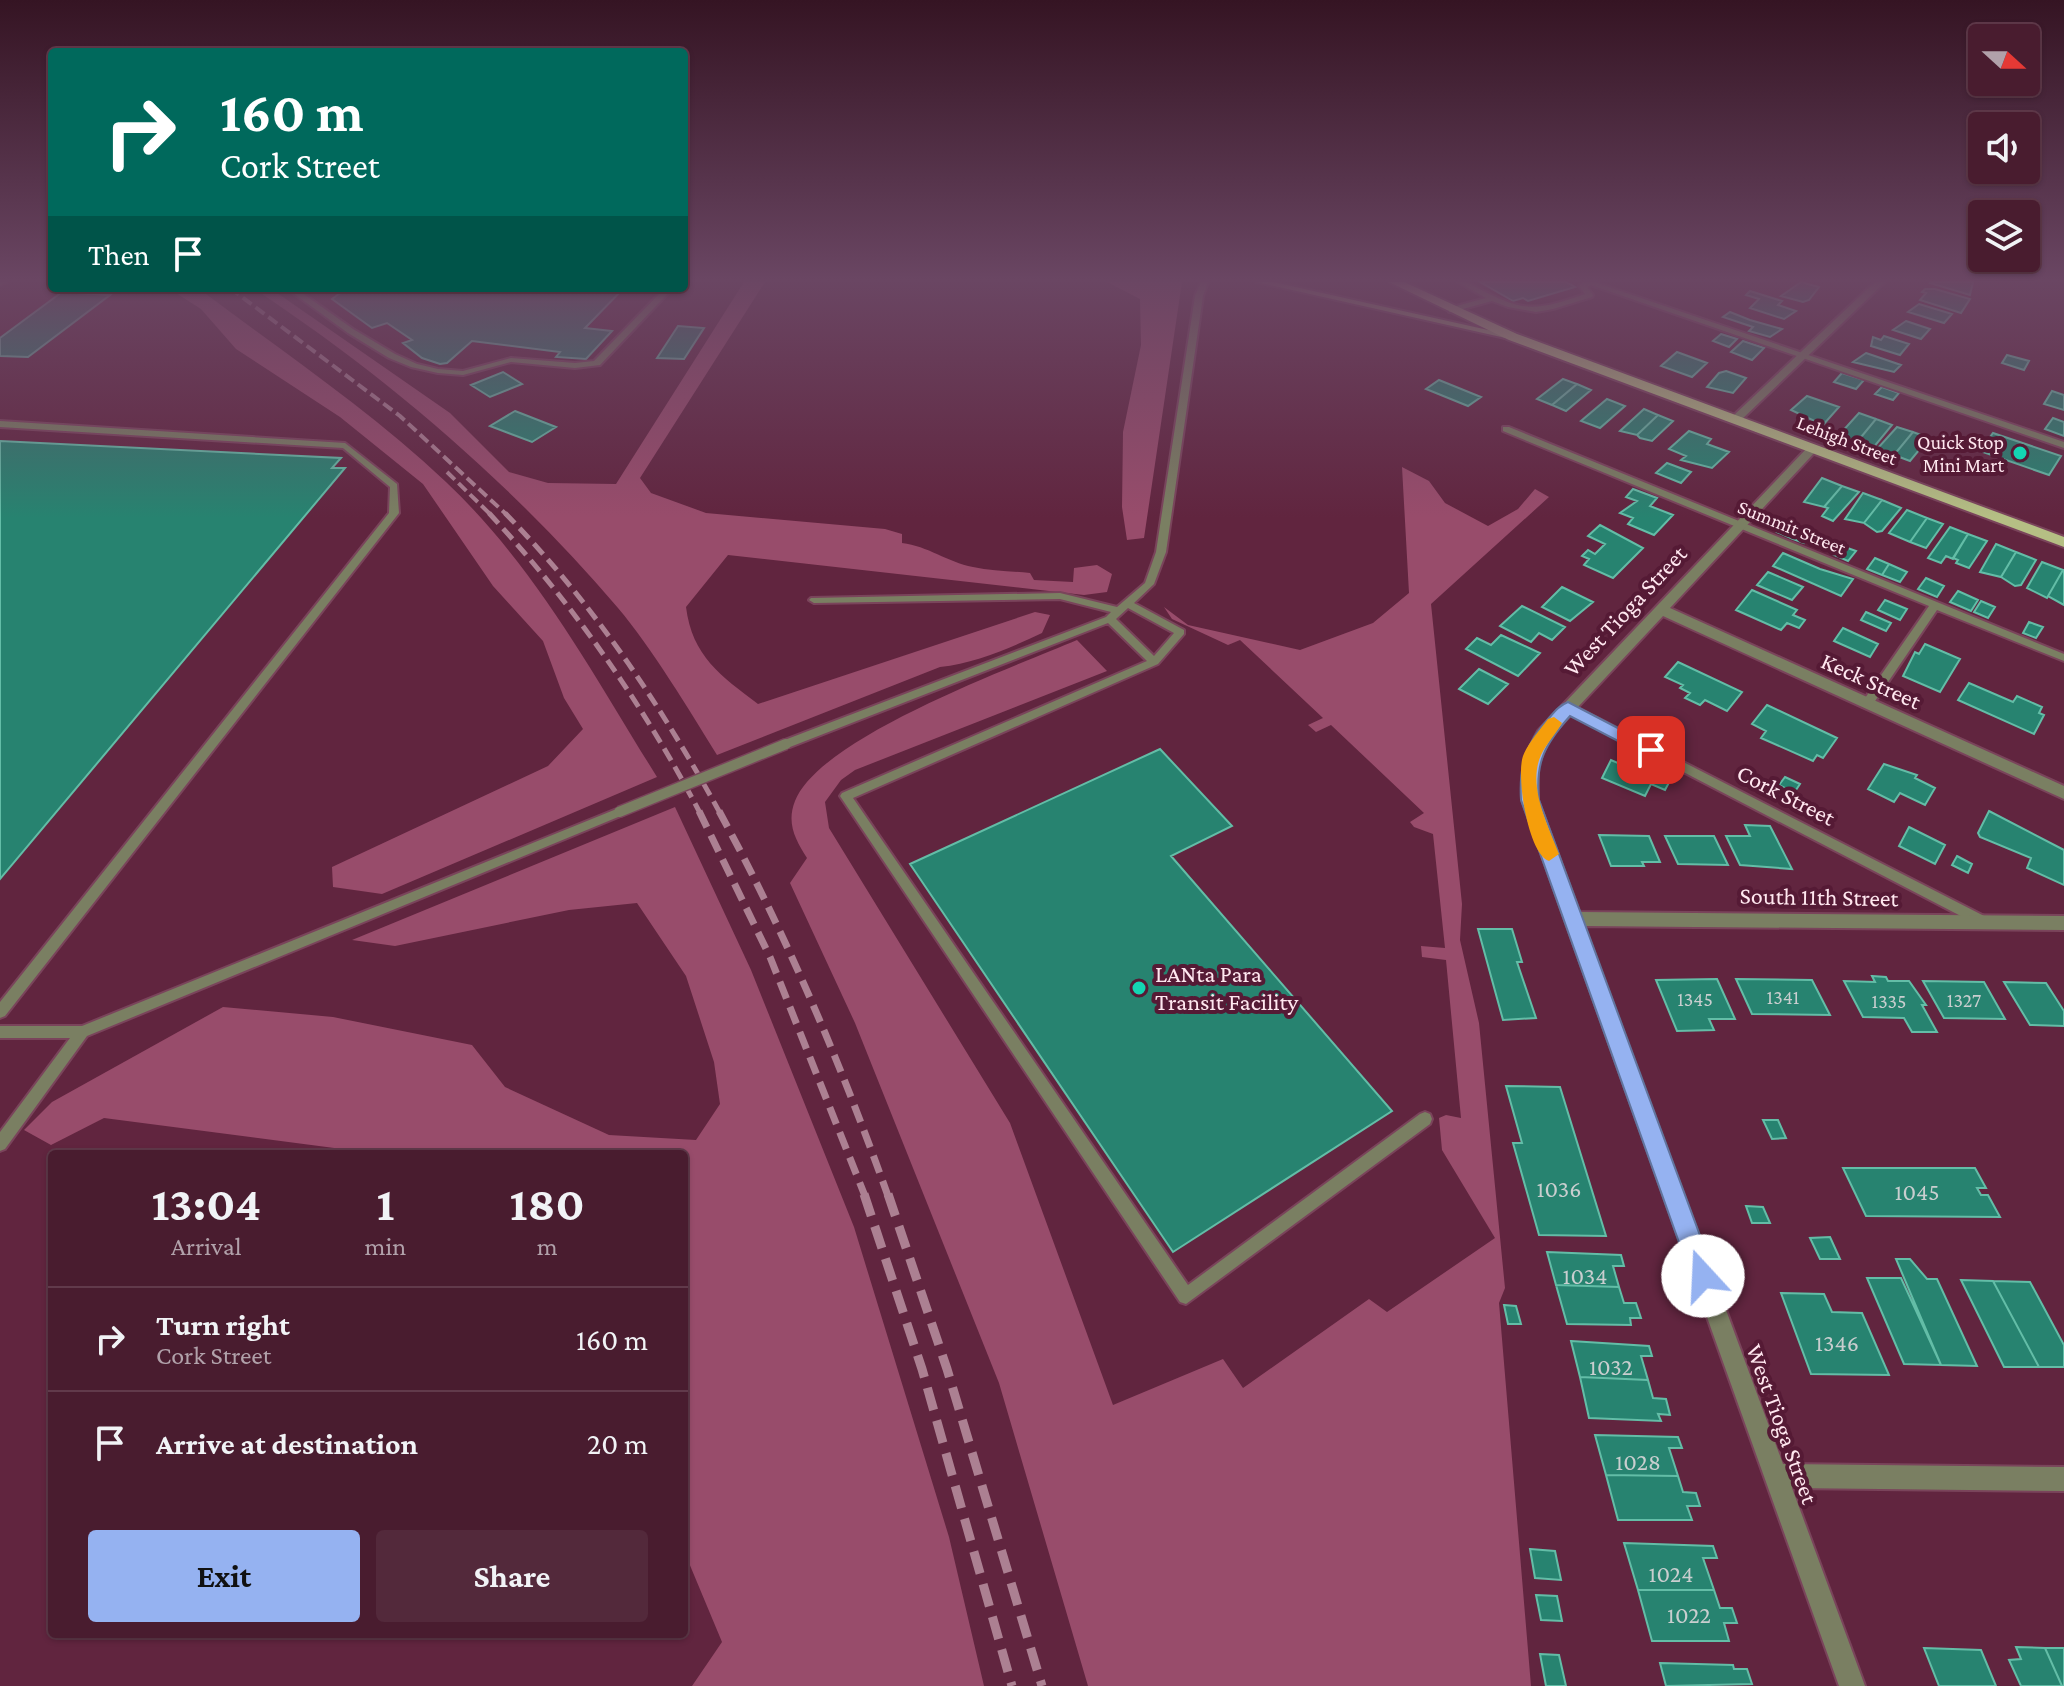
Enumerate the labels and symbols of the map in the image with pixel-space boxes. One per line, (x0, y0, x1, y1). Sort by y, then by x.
north arrow (1968, 24, 2040, 96)
street label: Lehigh Street (1793, 411, 1901, 470)
place label: Quick Stop Mini Mart (1917, 431, 2004, 476)
marker: Quick Stop Mini Mart (2011, 444, 2029, 462)
street label: Summit Street (1735, 495, 1850, 559)
street label: West Tioga Street (1557, 539, 1693, 681)
street label: Keck Street (1817, 647, 1926, 715)
pin (1617, 716, 1685, 784)
street label: Cork Street (1733, 758, 1841, 831)
street label: South 11th Street (1739, 882, 1900, 911)
place label: LANta Para Transit Facility (1155, 960, 1299, 1015)
marker: LANta Para Transit Facility (1130, 979, 1148, 997)
house number: 1341 (1767, 986, 1800, 1008)
house number: 1345 (1677, 988, 1713, 1010)
house number: 1327 (1947, 989, 1981, 1011)
house number: 1335 (1872, 990, 1906, 1012)
house number: 1036 (1537, 1175, 1581, 1202)
house number: 1045 (1895, 1178, 1940, 1205)
position arrow (1661, 1234, 1745, 1318)
house number: 1034 (1563, 1262, 1607, 1289)
house number: 1346 (1815, 1329, 1859, 1356)
street label: West Tioga Street (1741, 1340, 1824, 1508)
house number: 1032 (1589, 1353, 1633, 1380)
house number: 1028 (1615, 1448, 1661, 1475)
house number: 1024 (1649, 1560, 1694, 1587)
house number: 1022 (1667, 1601, 1711, 1628)

